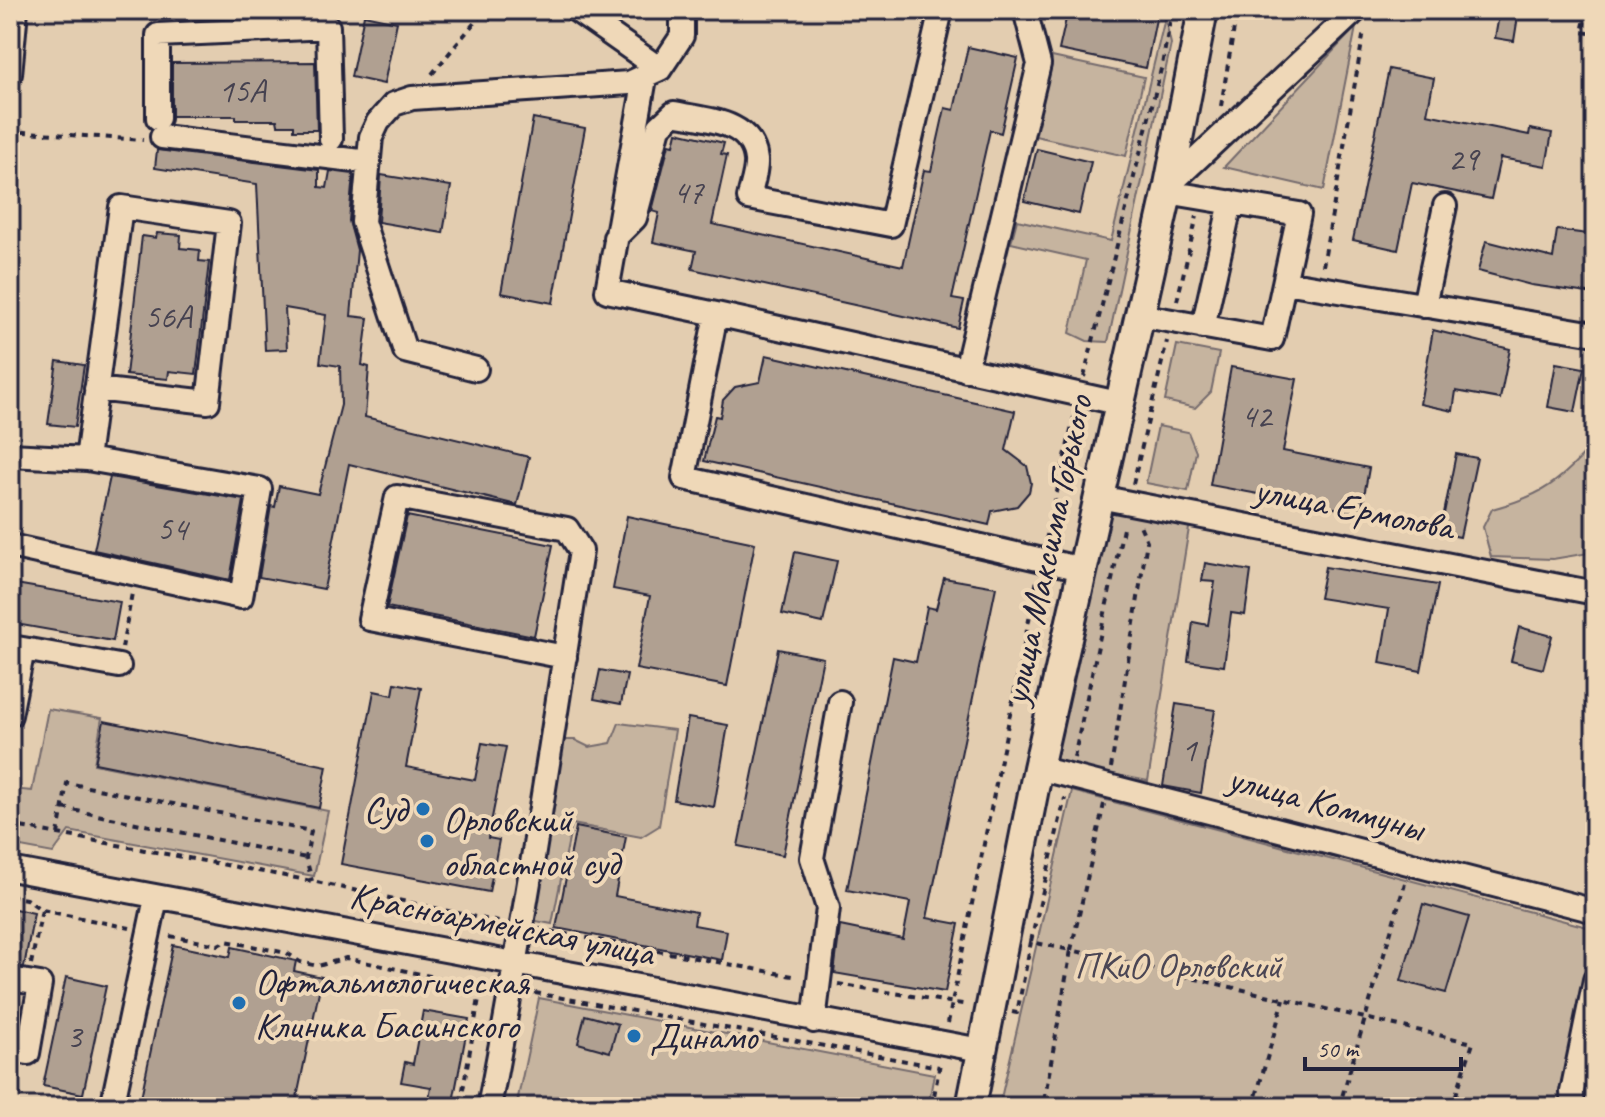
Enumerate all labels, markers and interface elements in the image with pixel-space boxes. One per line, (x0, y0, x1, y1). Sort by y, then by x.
house number: 15А (218, 69, 268, 112)
house number: 29 (1448, 137, 1481, 180)
house number: 47 (673, 170, 705, 213)
house number: 56А (144, 295, 194, 338)
street label: улица Максима Горького (991, 390, 1103, 711)
house number: 42 (1241, 394, 1274, 437)
street label: улица Ермолова (1249, 465, 1461, 551)
house number: 54 (157, 507, 191, 550)
house number: 1 (1181, 728, 1198, 771)
street label: улица Коммуны (1221, 754, 1432, 852)
place label: Суд (363, 786, 411, 833)
place label: Орловский областной суд (443, 796, 623, 887)
marker: Суд (414, 800, 432, 818)
marker: Орловский областной суд (418, 832, 436, 850)
street label: Красноармейская улица (346, 872, 660, 977)
park label: ПКиО Орловский (1075, 942, 1284, 989)
place label: Офтальмологическая Клиника Басинского (255, 958, 530, 1049)
marker: Офтальмологическая Клиника Басинского (230, 994, 248, 1012)
place label: Динамо (650, 1013, 759, 1060)
house number: 3 (66, 1015, 84, 1058)
scale bar (1305, 1021, 1461, 1071)
marker: Динамо (625, 1027, 643, 1045)
text: 50 m (1317, 1034, 1360, 1064)

